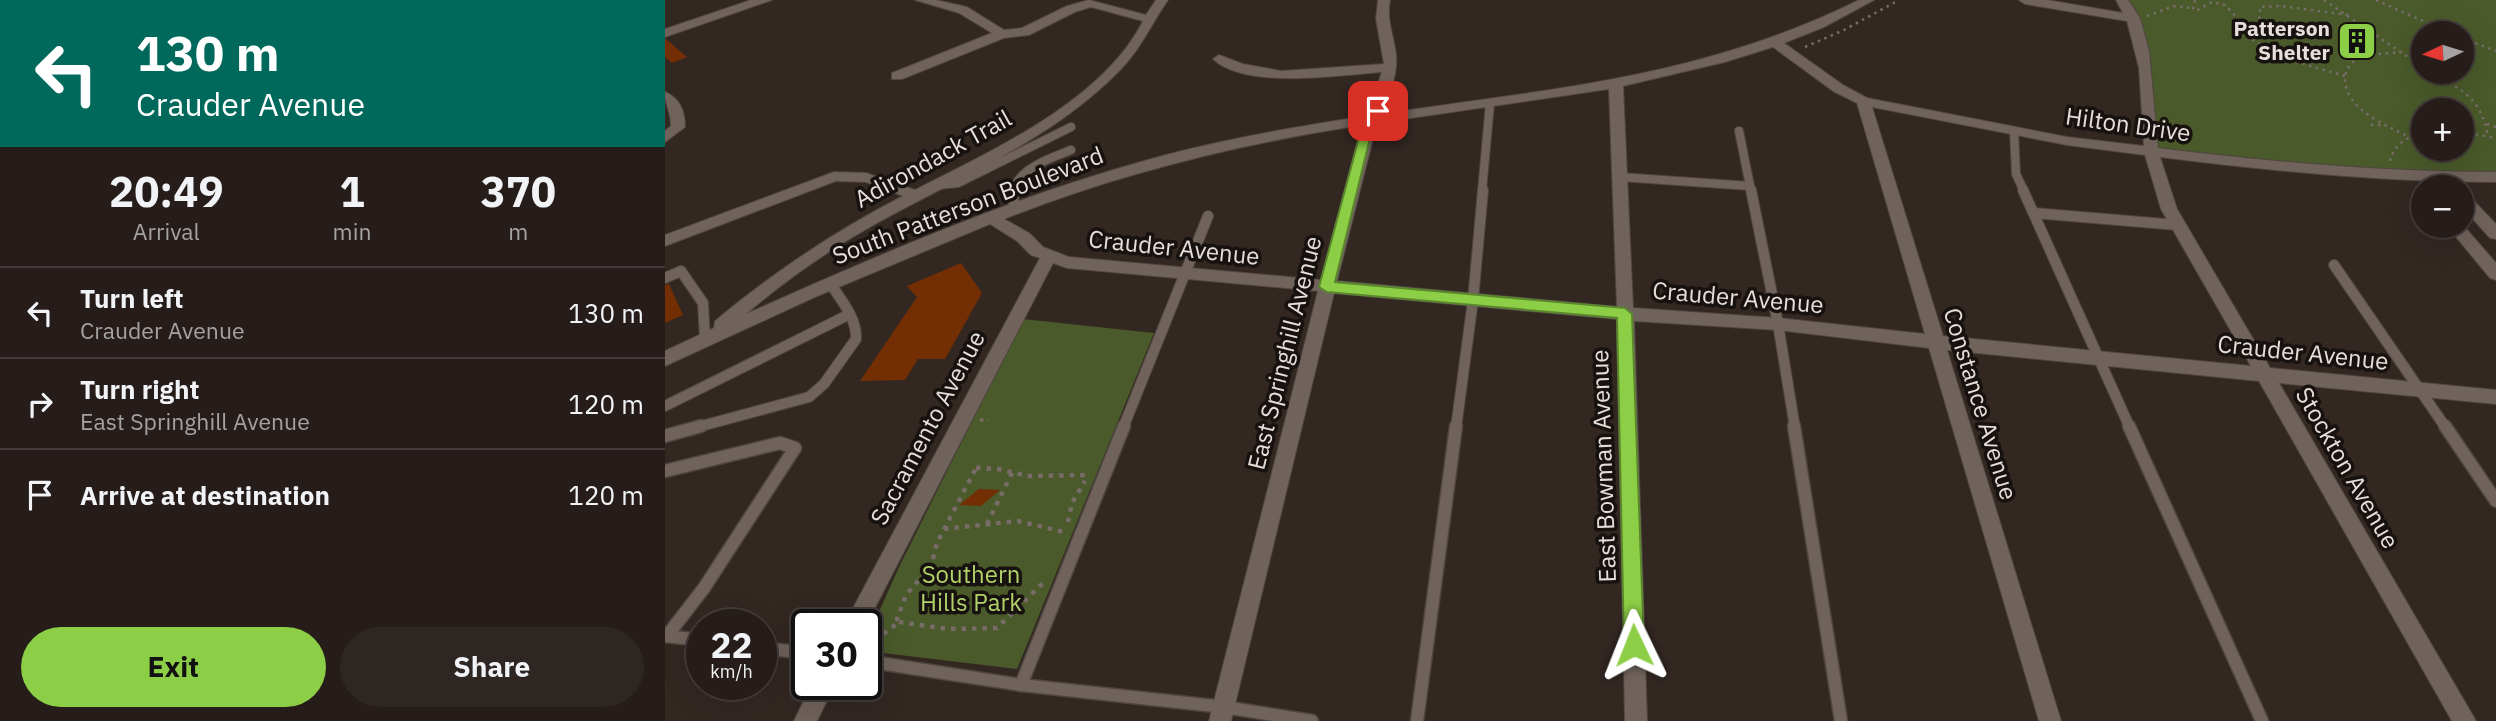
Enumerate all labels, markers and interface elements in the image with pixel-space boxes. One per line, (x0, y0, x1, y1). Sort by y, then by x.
place label: Patterson Shelter (2234, 14, 2331, 66)
building icon: Patterson Shelter (2336, 20, 2378, 62)
text: 130 m (136, 21, 280, 84)
north arrow (2411, 21, 2475, 84)
map controls (2411, 21, 2474, 238)
icon: left (21, 28, 112, 119)
pin (1348, 81, 1408, 141)
text: Crauder Avenue (136, 83, 365, 125)
icon: arrive (1359, 92, 1397, 130)
button: + (2411, 98, 2474, 161)
street label: Hilton Drive (2063, 99, 2193, 149)
street label: Adirondack Trail (848, 102, 1017, 215)
street label: South Patterson Boulevard (827, 139, 1108, 272)
text: 20:49 (109, 164, 224, 219)
text: 1 (339, 164, 365, 219)
text: 370 (480, 164, 556, 219)
button: − (2411, 175, 2474, 238)
text: Arrival (133, 216, 200, 246)
text: min (333, 216, 371, 246)
text: m (508, 216, 528, 246)
street label: Crauder Avenue (1087, 222, 1261, 272)
street label: East Springhill Avenue (1240, 233, 1329, 473)
street label: Crauder Avenue (1651, 274, 1825, 320)
text: Turn left (80, 281, 183, 315)
icon: left (21, 294, 59, 332)
text: 130 m (568, 296, 644, 330)
street label: Constance Avenue (1937, 304, 2025, 504)
text: Crauder Avenue (80, 315, 245, 345)
street label: Sacramento Avenue (862, 325, 992, 530)
street label: Crauder Avenue (2216, 327, 2390, 377)
street label: East Bowman Avenue (1583, 349, 1623, 583)
text: Turn right (80, 372, 199, 406)
street label: Stockton Avenue (2289, 381, 2407, 554)
icon: right (21, 385, 59, 423)
text: 120 m (568, 387, 644, 421)
text: East Springhill Avenue (80, 406, 310, 436)
icon: arrive (21, 476, 59, 514)
text: Arrive at destination (80, 478, 330, 512)
text: 120 m (568, 478, 644, 512)
park label: Southern Hills Park (920, 558, 1022, 618)
position arrow (1597, 608, 1671, 682)
speed limit sign: 30 (791, 609, 882, 700)
text: 22 (710, 622, 753, 668)
button: Exit (21, 627, 326, 707)
button: Share (340, 627, 644, 707)
text: km/h (710, 660, 753, 683)

